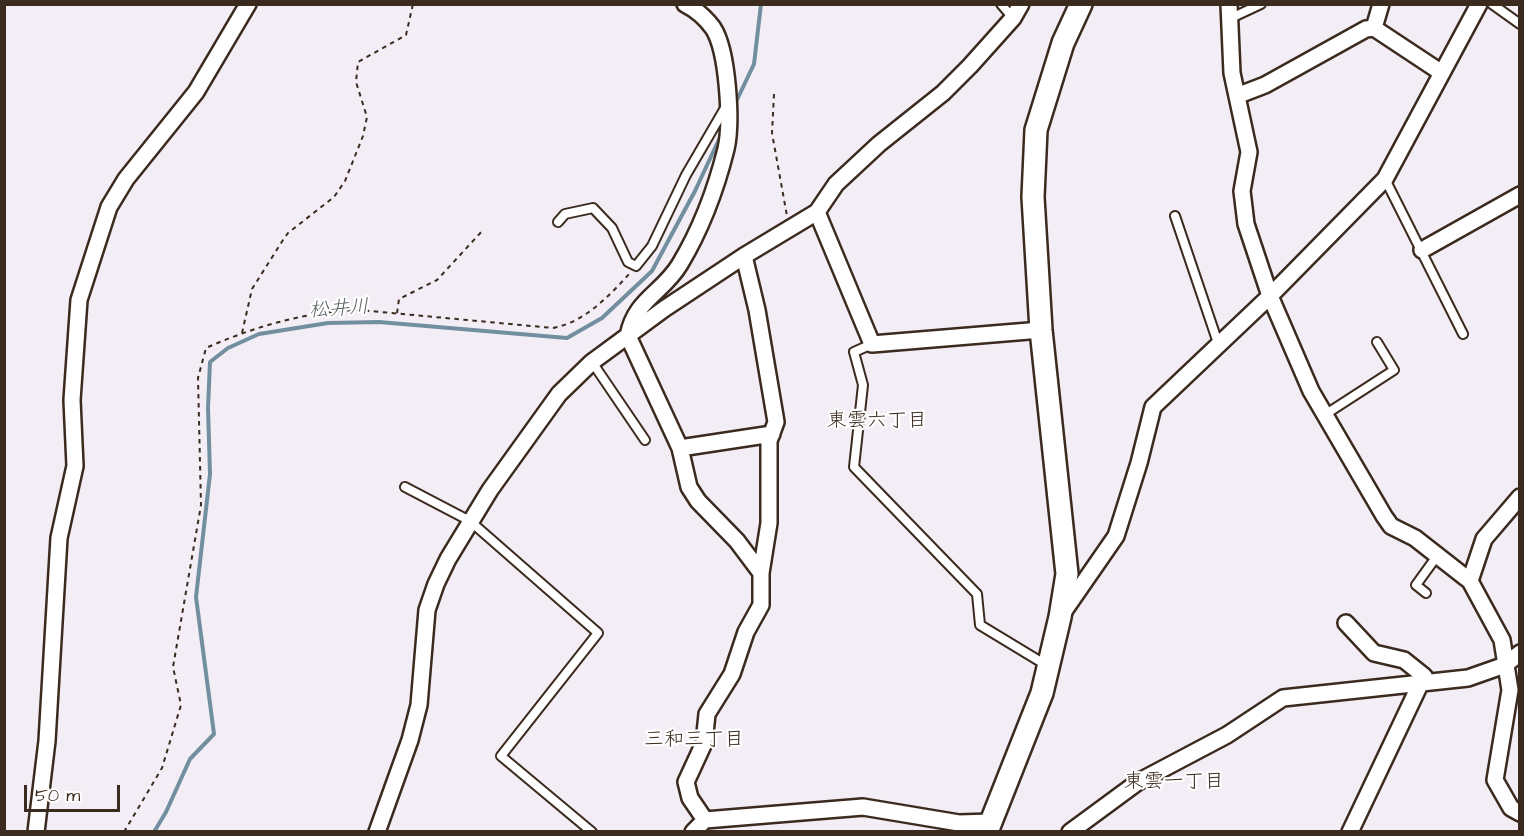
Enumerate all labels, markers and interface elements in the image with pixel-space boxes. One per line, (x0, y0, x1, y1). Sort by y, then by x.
water label: 松井川 (308, 296, 370, 324)
district label: 東雲六丁目 (827, 410, 927, 434)
district label: 三和三丁目 (644, 729, 744, 753)
district label: 東雲一丁目 (1124, 771, 1224, 795)
scale bar (27, 773, 123, 811)
text: 50 m (35, 783, 80, 808)

